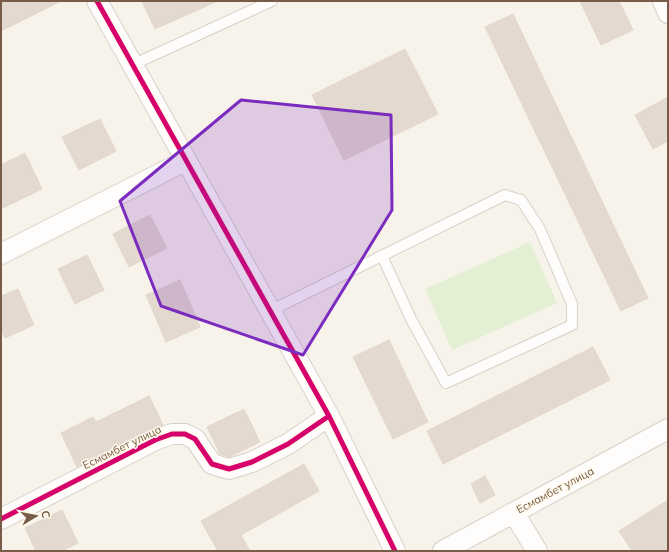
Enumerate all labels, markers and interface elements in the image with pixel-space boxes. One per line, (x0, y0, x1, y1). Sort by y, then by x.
street label: Есмамбет улица (80, 422, 164, 472)
street label: Есмамбет улица (514, 464, 596, 516)
north arrow (16, 496, 56, 536)
text: С (38, 509, 53, 520)

